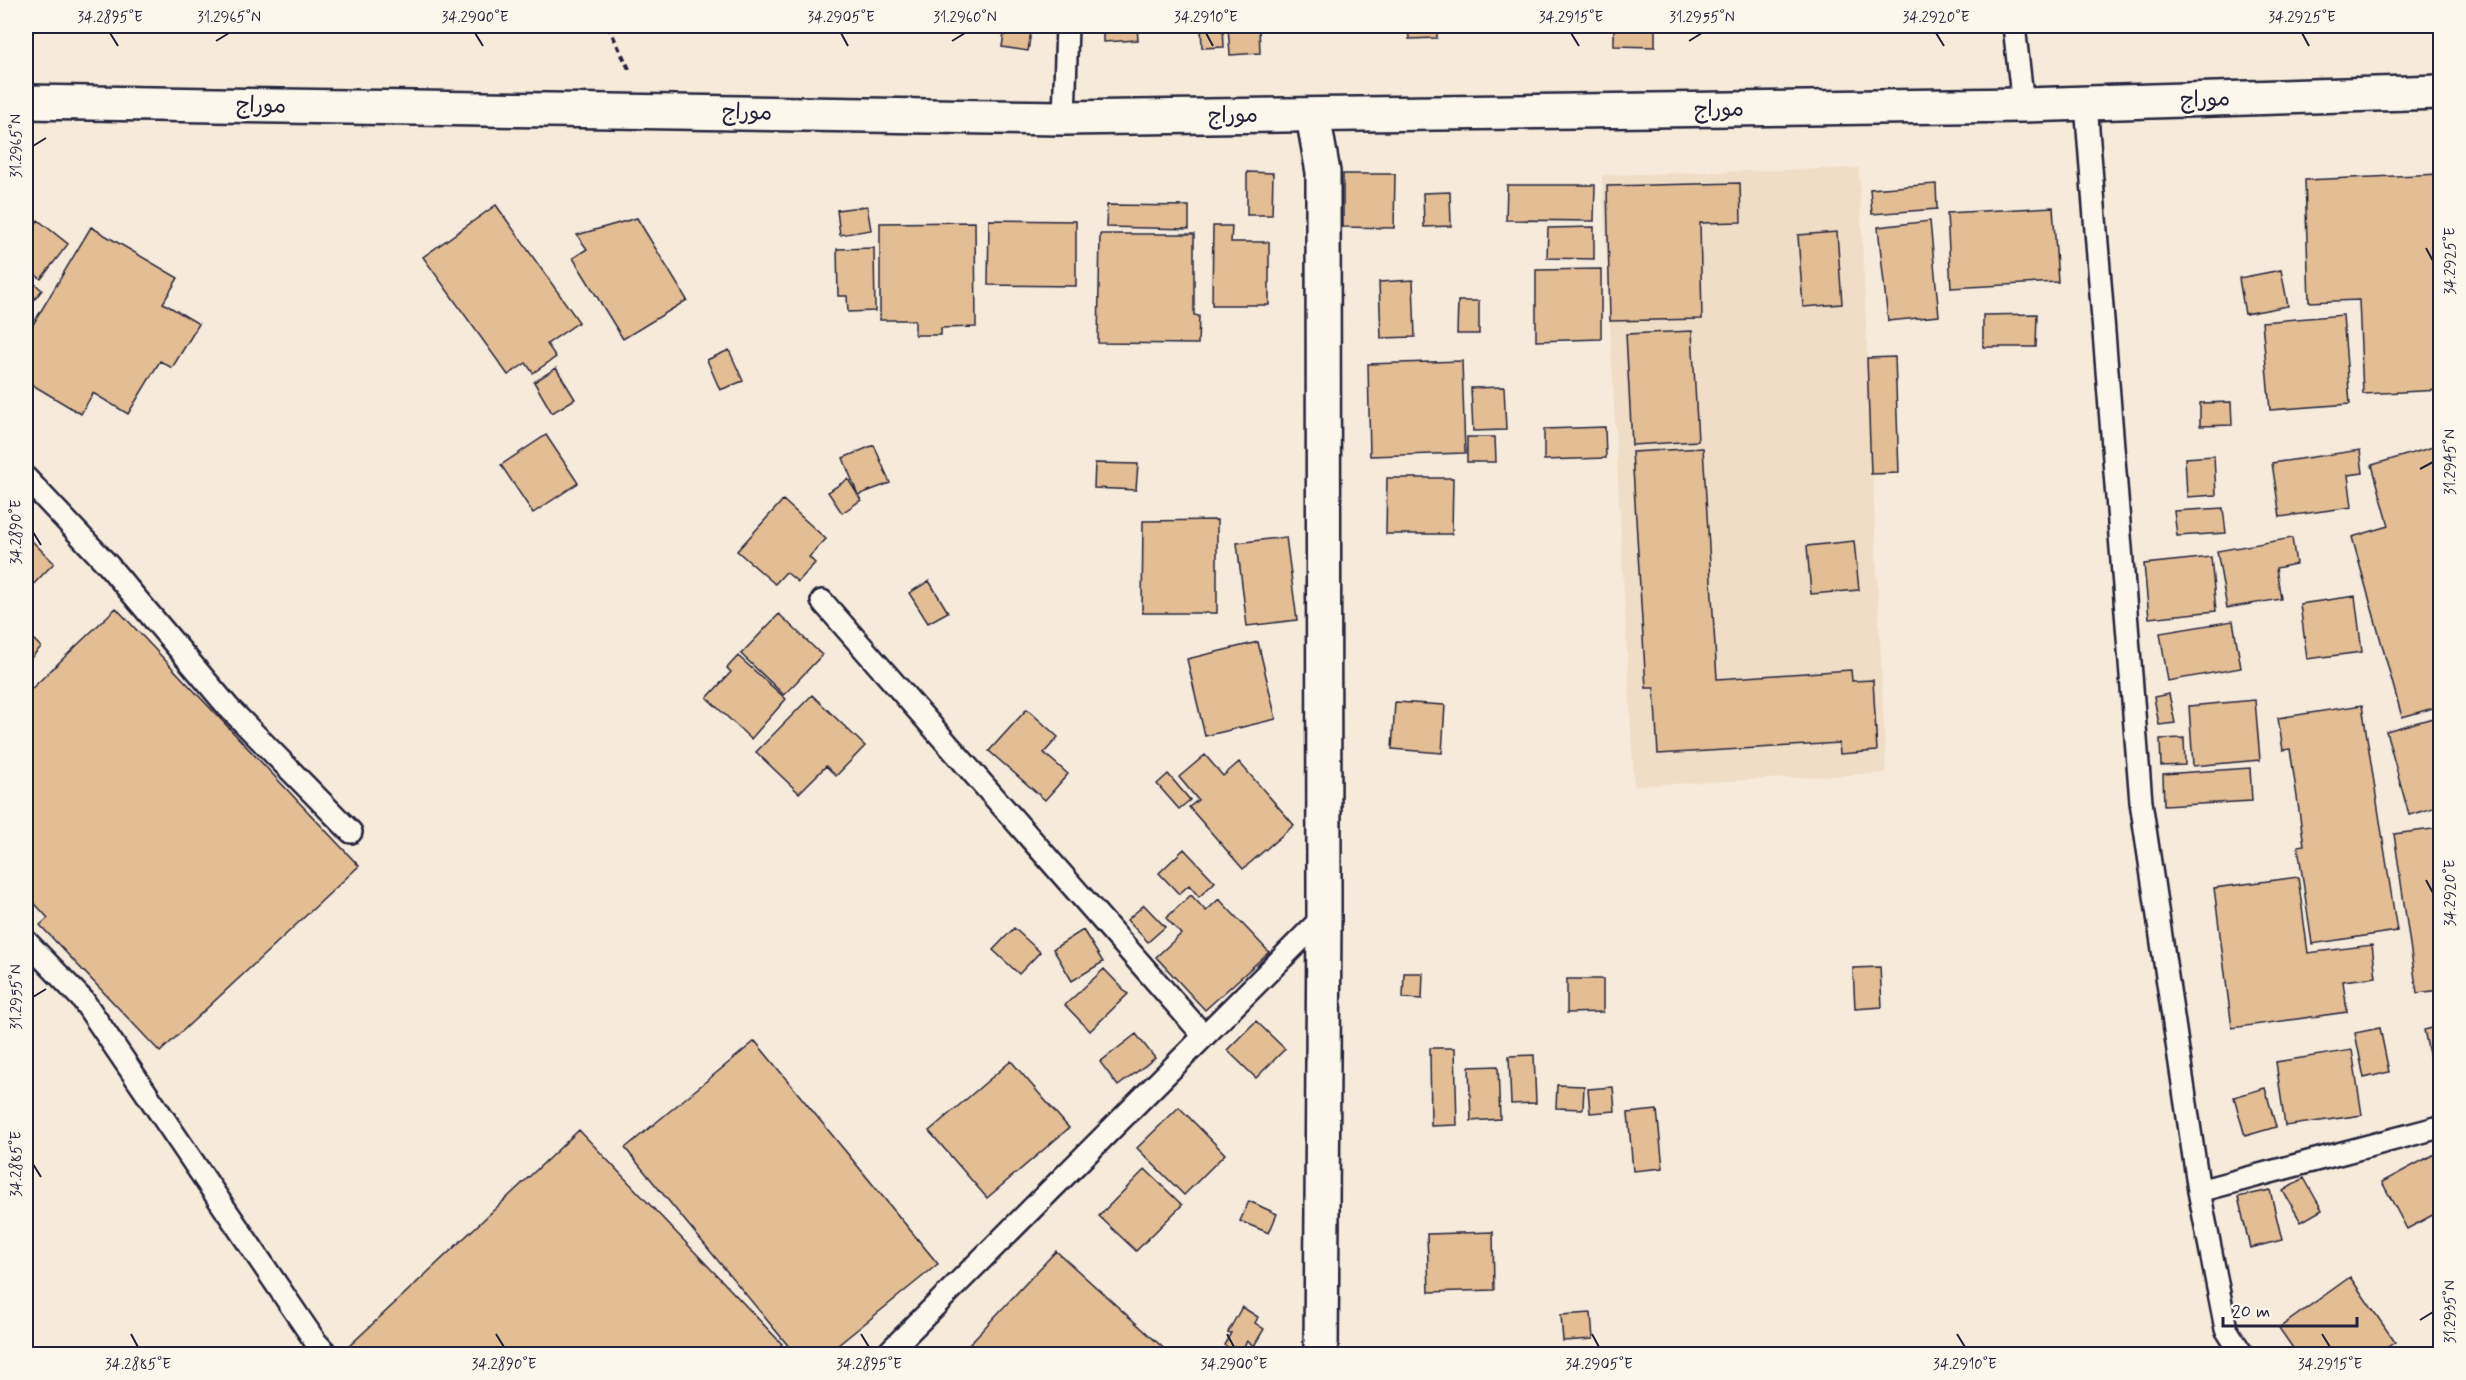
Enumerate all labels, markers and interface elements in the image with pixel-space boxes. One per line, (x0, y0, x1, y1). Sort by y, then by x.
text: 34.2895°E (77, 8, 143, 28)
text: 31.2965°N (197, 8, 261, 28)
text: 34.2900°E (442, 8, 509, 28)
text: 34.2905°E (807, 8, 875, 28)
text: 31.2960°N (933, 8, 997, 28)
text: 34.2910°E (1174, 8, 1238, 28)
text: 34.2915°E (1539, 8, 1603, 28)
text: 31.2955°N (1669, 8, 1735, 28)
text: 34.2920°E (1903, 8, 1970, 28)
text: 34.2925°E (2268, 8, 2336, 28)
street label: موراج (2179, 85, 2231, 115)
street label: موراج (236, 92, 286, 120)
street label: موراج (1694, 96, 1744, 124)
street label: موراج (722, 99, 772, 127)
street label: موراج (1208, 102, 1258, 130)
text: 31.2965°N (7, 114, 27, 178)
text: 34.2925°E (2441, 227, 2461, 295)
text: 31.2945°N (2441, 429, 2461, 495)
text: 34.2890°E (7, 499, 27, 565)
text: 34.2920°E (2441, 859, 2461, 926)
text: 31.2955°N (7, 964, 27, 1030)
text: 34.2885°E (7, 1131, 27, 1197)
text: 31.2935°N (2441, 1280, 2461, 1344)
scale bar (2223, 1290, 2356, 1328)
text: 20 m (2232, 1300, 2270, 1324)
text: 34.2885°E (105, 1355, 171, 1375)
text: 34.2890°E (471, 1355, 537, 1375)
text: 34.2895°E (836, 1355, 902, 1375)
text: 34.2900°E (1201, 1355, 1268, 1375)
text: 34.2905°E (1565, 1355, 1633, 1375)
text: 34.2910°E (1933, 1355, 1997, 1375)
text: 34.2915°E (2298, 1355, 2362, 1375)

